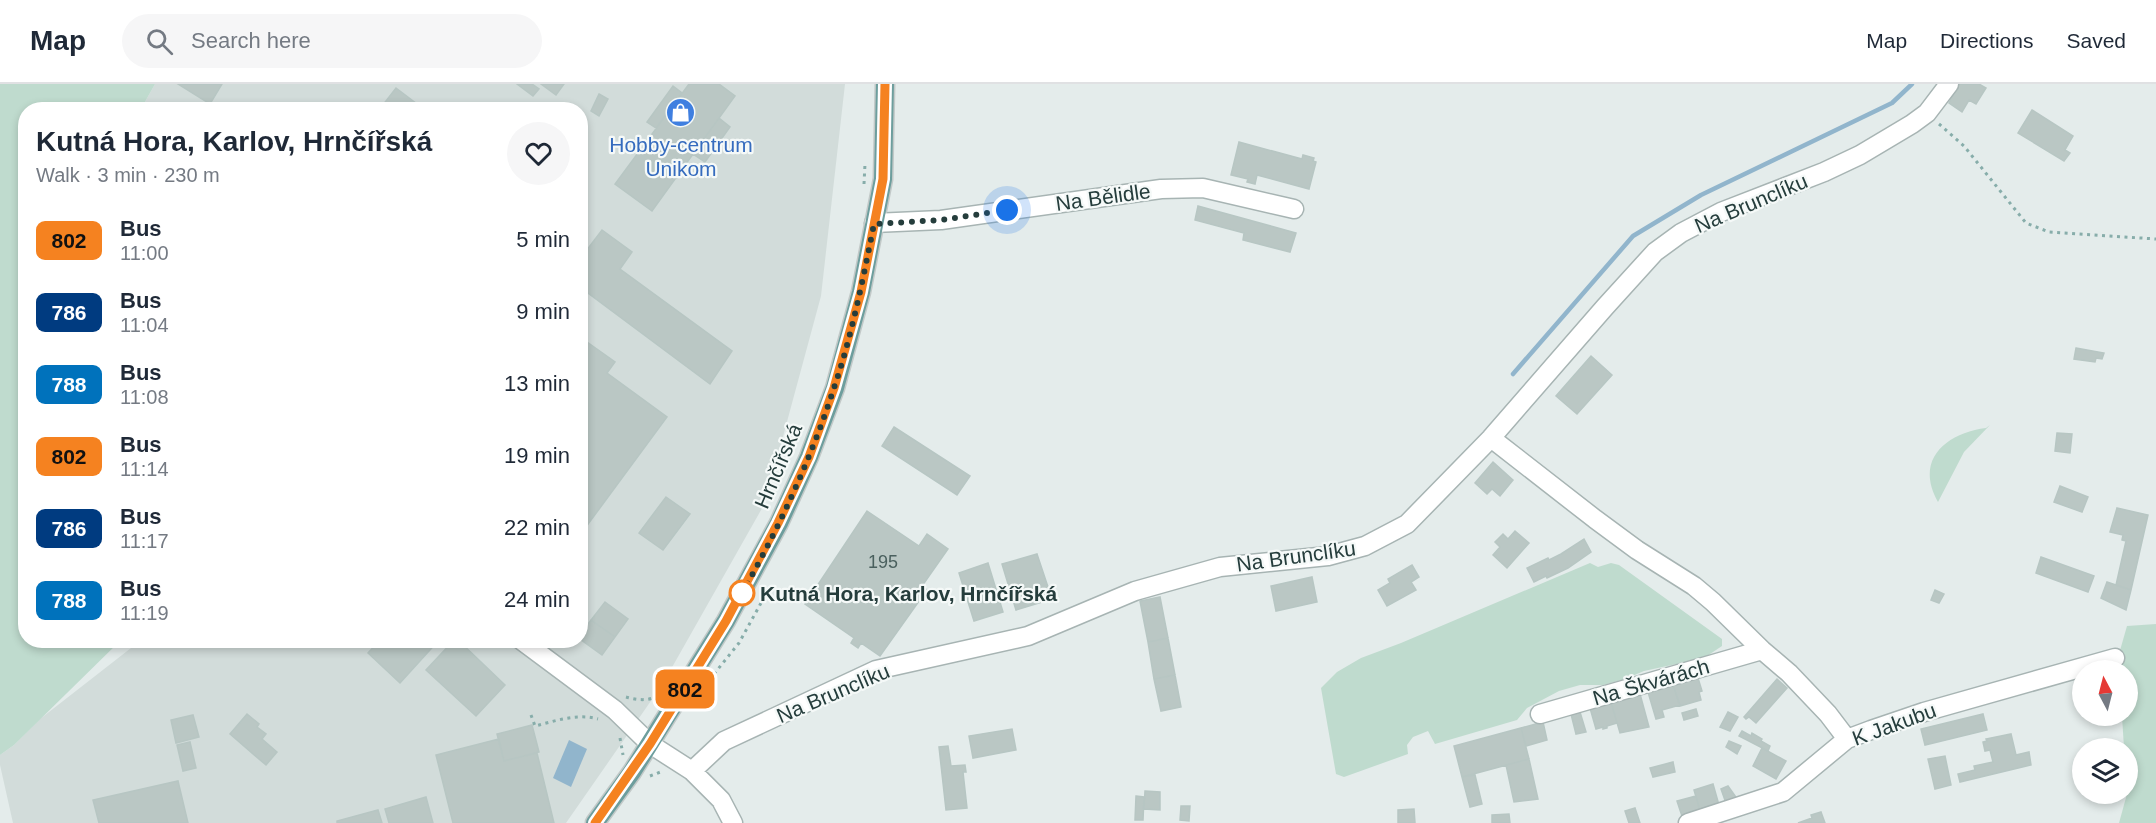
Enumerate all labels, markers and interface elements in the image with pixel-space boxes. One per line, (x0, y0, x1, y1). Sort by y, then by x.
search box (122, 14, 542, 68)
text: Map (30, 25, 86, 56)
icon: search (143, 25, 176, 58)
text: Search here (191, 28, 311, 53)
text: Map (1866, 29, 1907, 52)
text: Directions (1940, 29, 2033, 52)
text: Saved (2066, 29, 2126, 52)
shop icon: Hobby-centrum Unikom (665, 97, 697, 129)
button: heart (507, 122, 570, 185)
text: Kutná Hora, Karlov, Hrnčířská (36, 126, 432, 157)
place label: Hobby-centrum Unikom (609, 133, 753, 180)
text: Walk · 3 min · 230 m (36, 164, 220, 186)
street label: Na Brunclíku (1691, 169, 1811, 237)
street label: Na Bělidle (1054, 179, 1152, 215)
your location (992, 195, 1022, 225)
text: Bus (120, 216, 162, 241)
text: 5 min (516, 227, 570, 252)
text: 802 (51, 229, 87, 252)
text: 11:00 (120, 242, 169, 264)
text: Bus (120, 288, 162, 313)
text: 9 min (516, 299, 570, 324)
text: 786 (51, 301, 87, 324)
text: 11:04 (120, 314, 169, 336)
text: Bus (120, 360, 162, 385)
text: 13 min (504, 371, 570, 396)
text: 788 (51, 373, 87, 396)
text: 11:08 (120, 386, 169, 408)
street label: Hrnčířská (750, 420, 806, 512)
text: Bus (120, 432, 162, 457)
text: 19 min (504, 443, 570, 468)
text: 802 (51, 445, 87, 468)
text: 11:14 (120, 458, 169, 480)
text: Bus (120, 504, 162, 529)
text: 22 min (504, 515, 570, 540)
text: 786 (51, 517, 87, 540)
text: 11:17 (120, 530, 169, 552)
street label: Na Brunclíku (1235, 536, 1357, 576)
house number: 195 (868, 552, 898, 572)
text: Bus (120, 576, 162, 601)
marker: Kutná Hora, Karlov, Hrnčířská (729, 580, 755, 606)
place label: Kutná Hora, Karlov, Hrnčířská (760, 582, 1058, 605)
text: 24 min (504, 587, 570, 612)
text: 788 (51, 589, 87, 612)
text: 11:19 (120, 602, 169, 624)
street label: Na Škvárách (1590, 654, 1712, 710)
street label: Na Brunclíku (773, 659, 893, 727)
north arrow (2072, 660, 2138, 726)
map controls (2072, 660, 2138, 804)
line badge: 802 (650, 670, 720, 708)
text: 802 (667, 678, 703, 701)
street label: K Jakubu (1849, 698, 1939, 750)
button: layers (2072, 738, 2138, 804)

